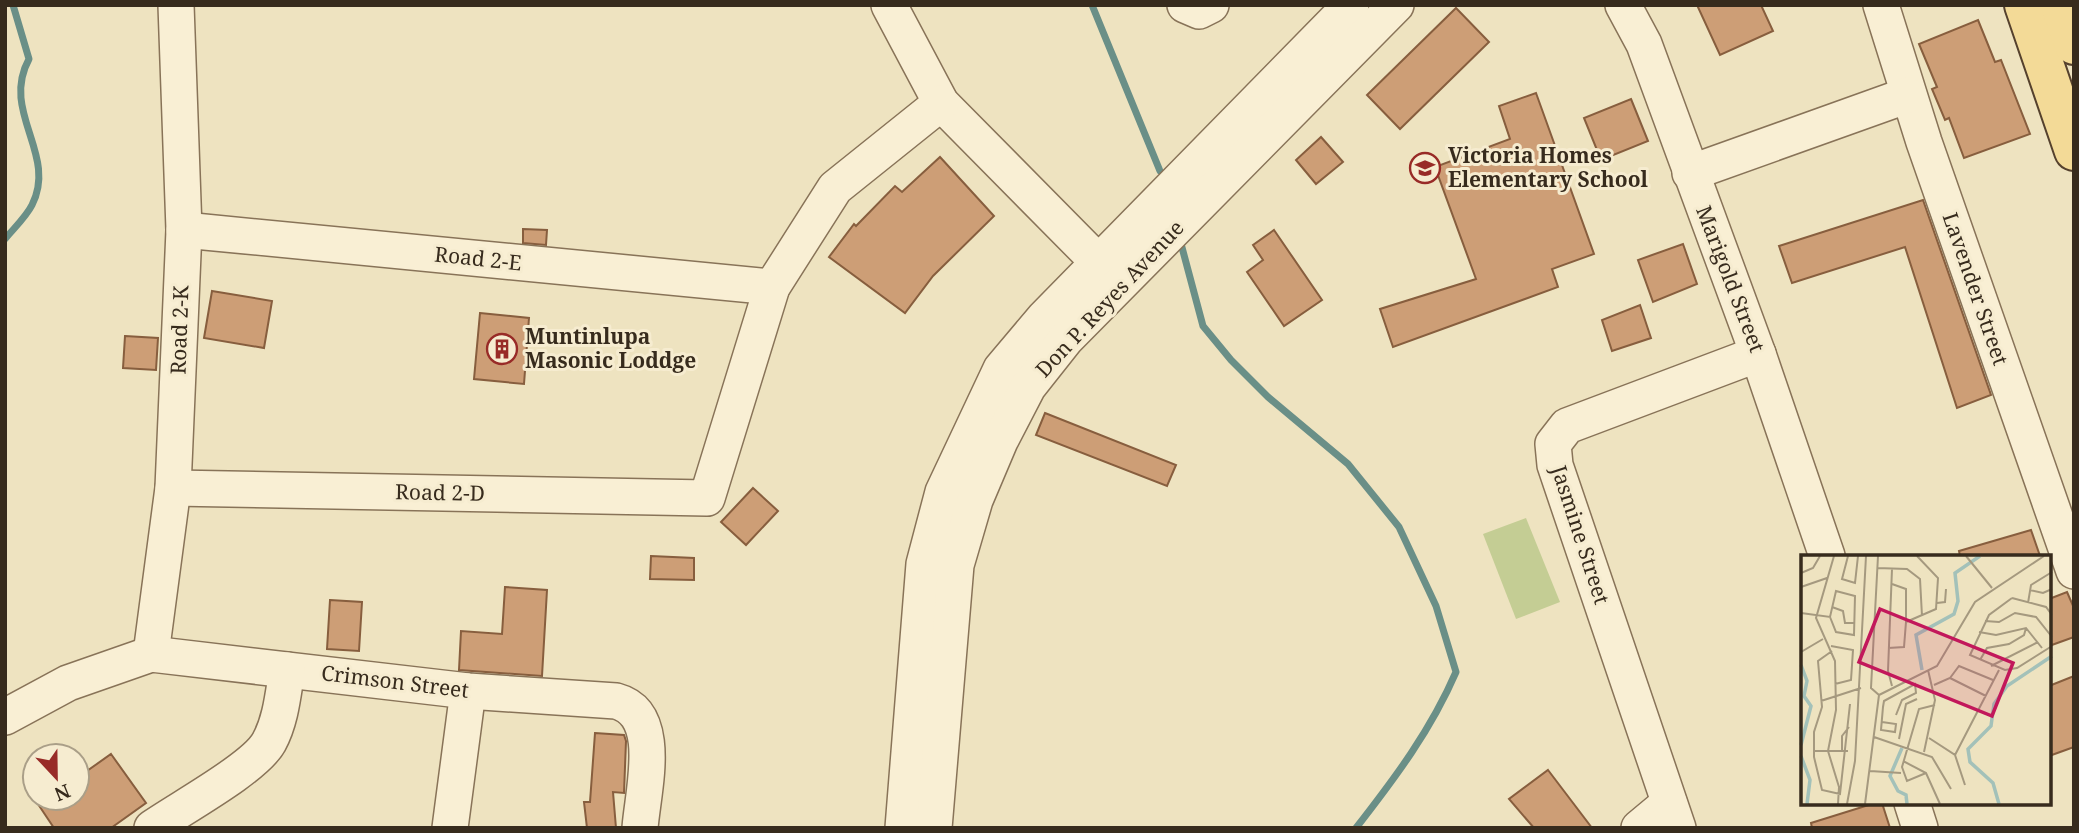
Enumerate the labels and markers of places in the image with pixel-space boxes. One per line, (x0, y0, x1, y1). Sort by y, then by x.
place label: Victoria Homes Elementary School (1448, 141, 1649, 193)
school or university icon: Victoria Homes Elementary School (1408, 151, 1442, 185)
place label: Muntinlupa Masonic Loddge (525, 322, 696, 374)
building icon: Muntinlupa Masonic Loddge (485, 332, 519, 366)

